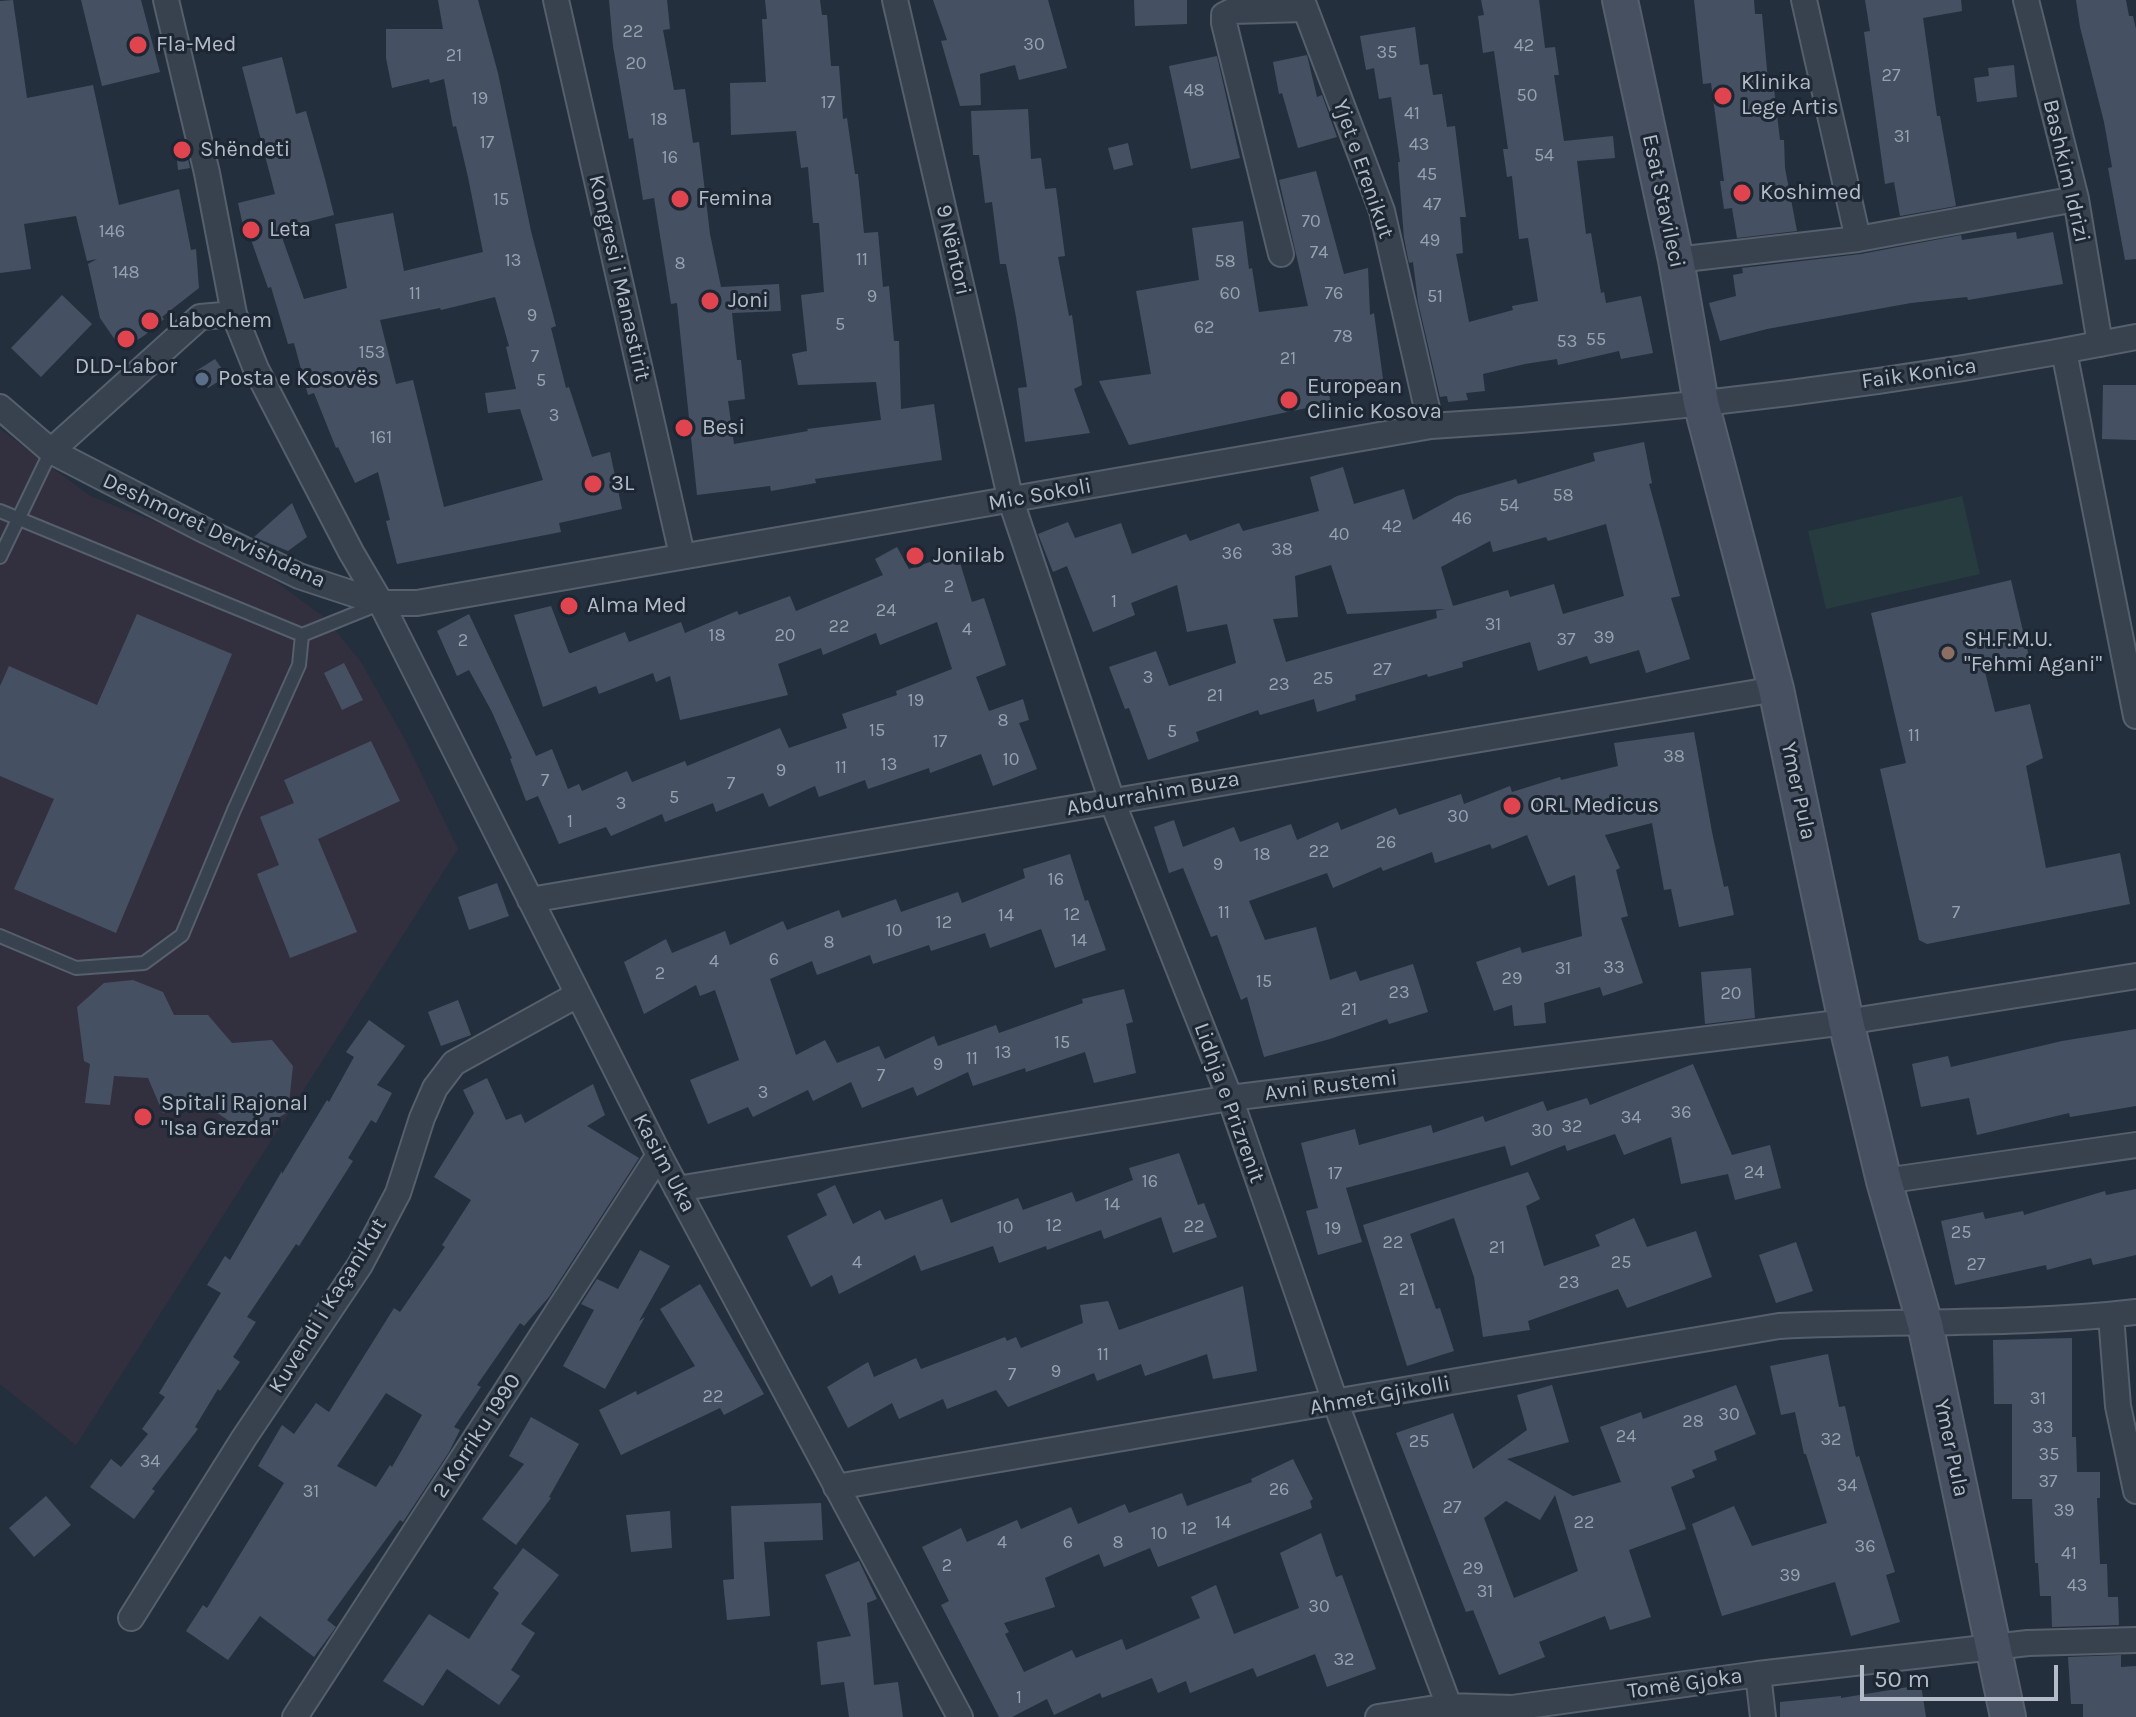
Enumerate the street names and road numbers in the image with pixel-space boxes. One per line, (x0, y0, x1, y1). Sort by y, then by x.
street label: Yjet e Erenikut (1327, 96, 1399, 242)
street label: Bashkim Idrizi (2037, 97, 2095, 245)
street label: Esat Stavileci (1636, 132, 1690, 270)
street label: Kongresi i Manastirit (582, 172, 656, 384)
street label: 9 Nëntori (930, 202, 976, 298)
street label: Faik Konica (1860, 353, 1978, 395)
street label: Deshmoret Dervishdana (98, 468, 330, 594)
street label: Mic Sokoli (986, 473, 1094, 517)
street label: Ymer Pula (1775, 740, 1821, 842)
street label: Abdurrahim Buza (1064, 766, 1242, 822)
street label: Lidhja e Prizrenit (1188, 1019, 1270, 1187)
street label: Avni Rustemi (1263, 1065, 1399, 1107)
street label: Kasim Uka (627, 1109, 701, 1217)
street label: Kuvendi i Kaçanikut (263, 1213, 393, 1399)
street label: 2 Korriku 1990 (427, 1369, 527, 1503)
street label: Ahmet Gjikolli (1308, 1371, 1452, 1421)
street label: Ymer Pula (1928, 1397, 1974, 1499)
street label: Tomë Gjoka (1626, 1663, 1744, 1705)

